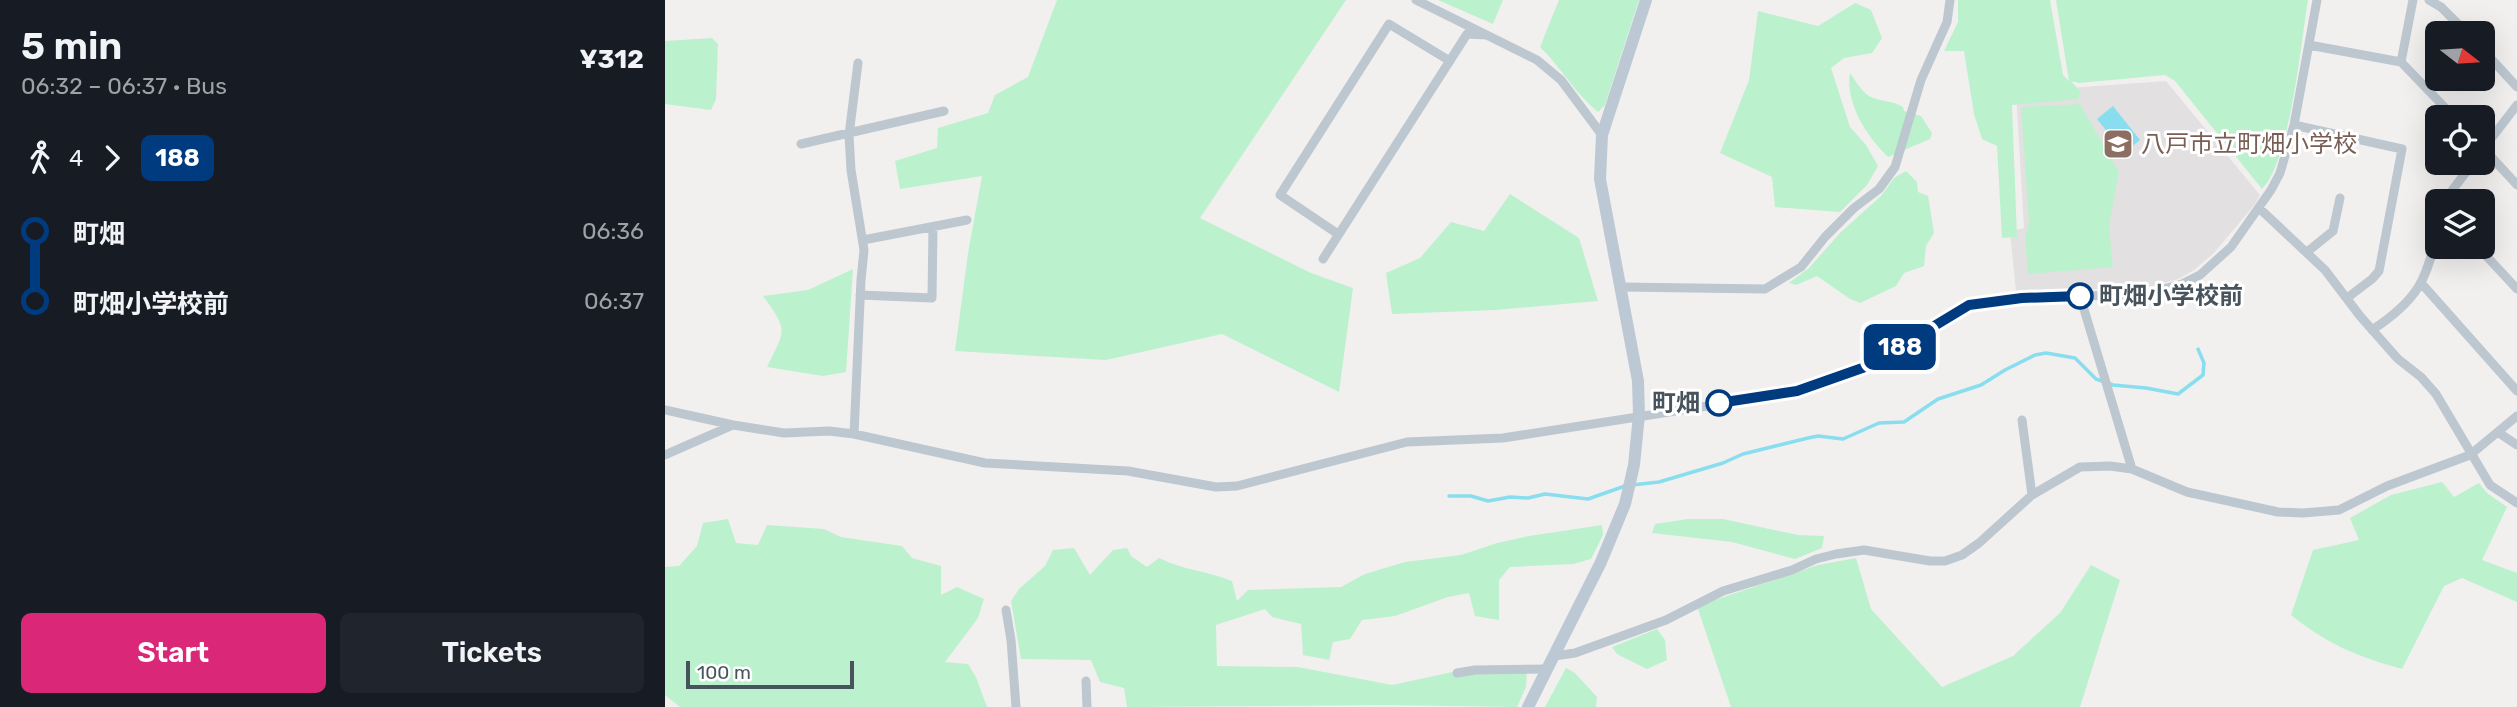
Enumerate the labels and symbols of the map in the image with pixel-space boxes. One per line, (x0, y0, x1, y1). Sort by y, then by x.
north arrow (2425, 21, 2495, 91)
school or university icon: 八戸市立町畑小学校 (2101, 127, 2135, 161)
place label: 八戸市立町畑小学校 (2141, 130, 2357, 158)
place label: 町畑小学校前 (2099, 282, 2243, 310)
marker: 町畑小学校前 (2067, 283, 2093, 309)
line badge: 188 (1860, 324, 1940, 370)
place label: 町畑 (1652, 389, 1700, 417)
marker: 町畑 (1706, 390, 1732, 416)
scale bar (686, 658, 854, 690)

